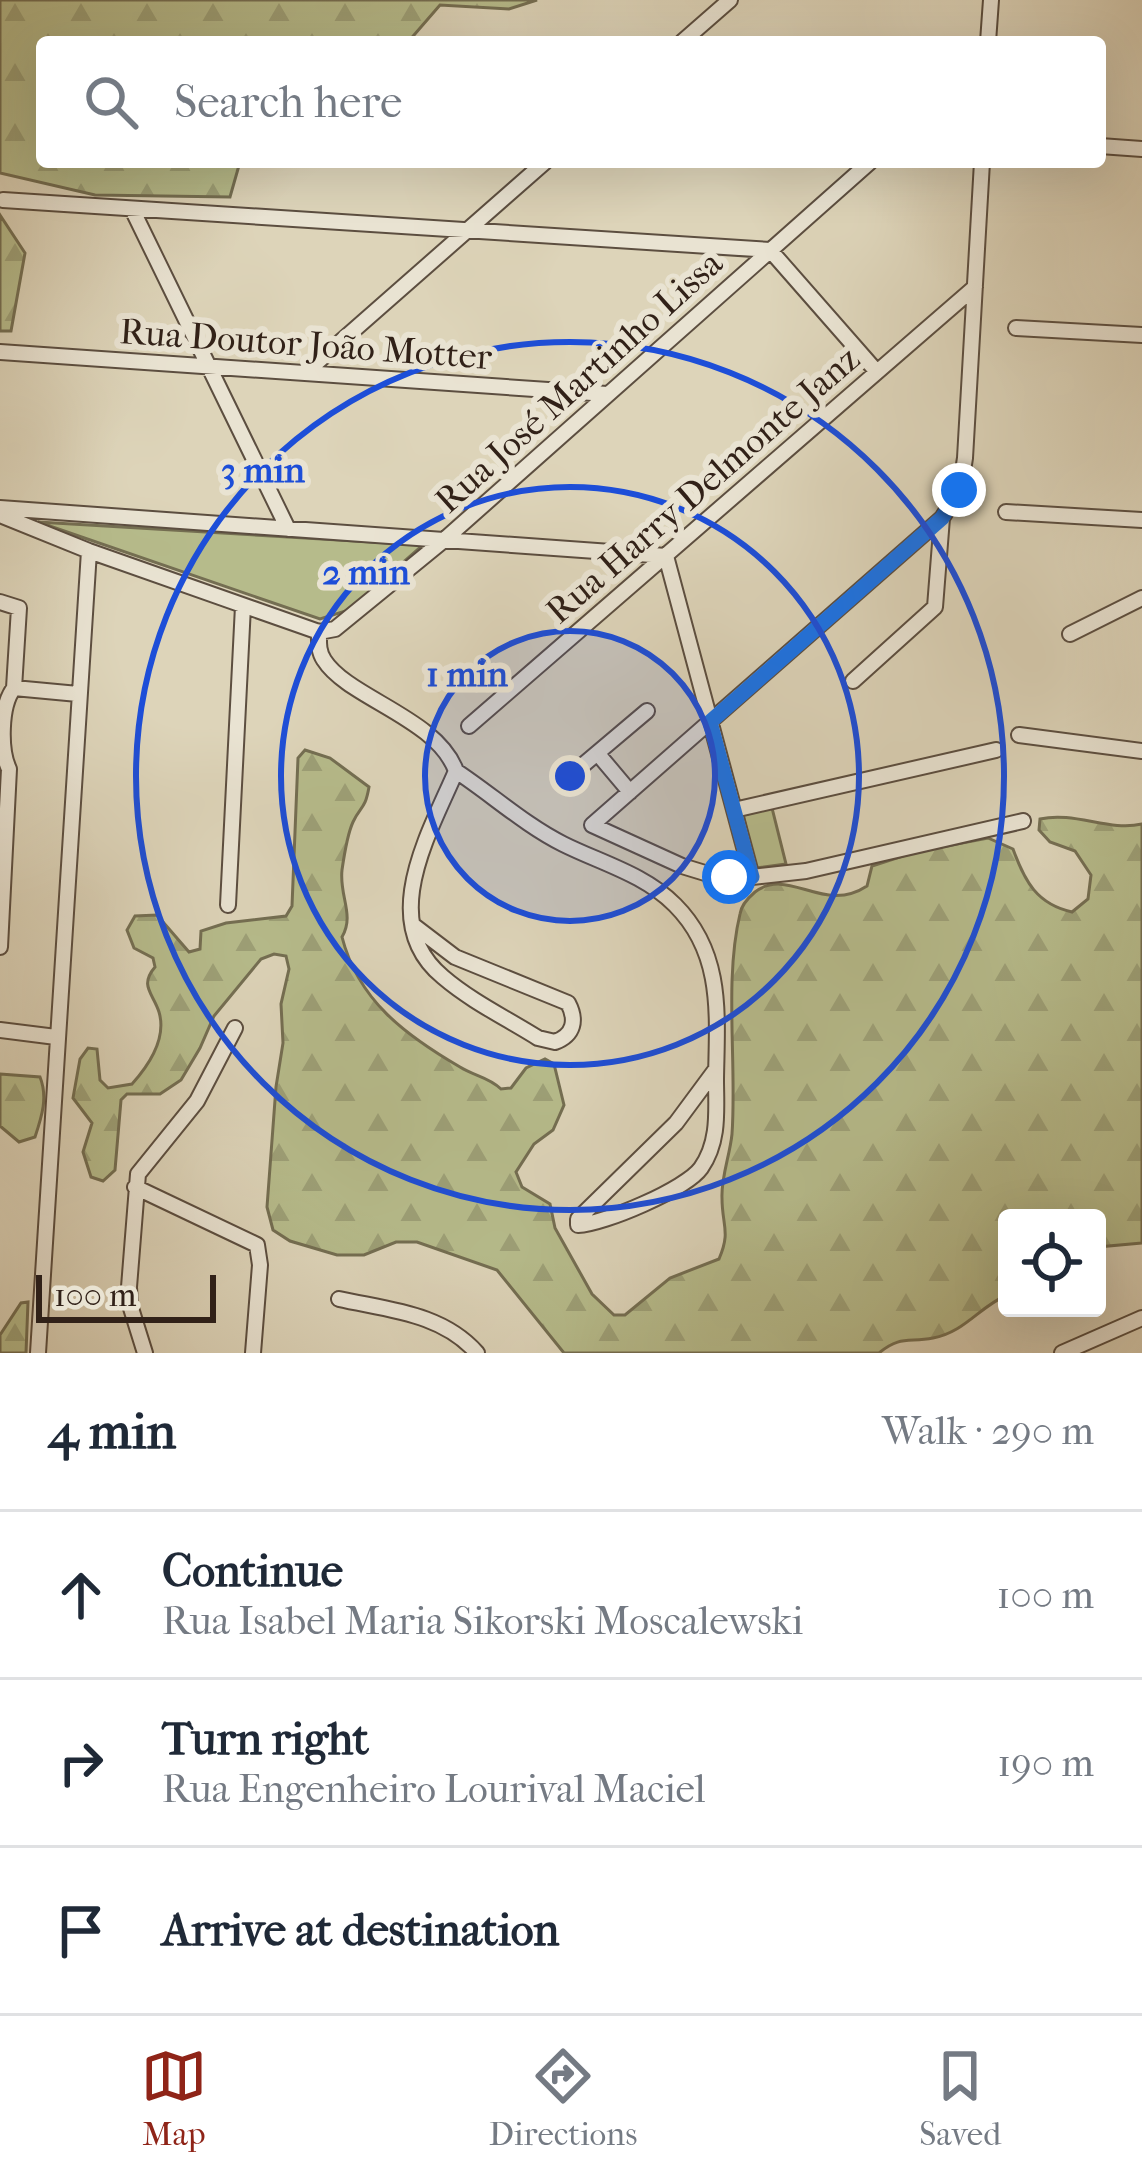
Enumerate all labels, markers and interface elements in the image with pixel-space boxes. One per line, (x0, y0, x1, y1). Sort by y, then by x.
search box (36, 36, 1106, 168)
icon: search (78, 69, 144, 135)
text: Search here (174, 76, 402, 129)
street label: Rua José Martinho Lissa (427, 242, 731, 522)
street label: Rua Doutor João Motter (118, 310, 494, 378)
street label: Rua Harry Delmonte Janz (538, 337, 868, 632)
text: 3 min (221, 449, 306, 491)
route end (932, 463, 986, 517)
text: 2 min (322, 551, 411, 593)
text: 1 min (426, 653, 509, 695)
centre of rings (549, 755, 591, 797)
route start (702, 850, 756, 904)
map controls (998, 1209, 1106, 1317)
button: locate (998, 1209, 1106, 1317)
scale bar (36, 1269, 216, 1322)
text: 100 m (54, 1276, 137, 1315)
text: 4 min (48, 1401, 176, 1461)
text: Walk · 290 m (882, 1408, 1094, 1454)
text: Continue (162, 1545, 343, 1598)
icon: ahead (48, 1562, 114, 1628)
text: 100 m (996, 1572, 1094, 1618)
text: Rua Isabel Maria Sikorski Moscalewski (162, 1598, 803, 1644)
text: Turn right (162, 1713, 369, 1766)
icon: right (48, 1730, 114, 1796)
text: 190 m (997, 1740, 1094, 1786)
text: Rua Engenheiro Lourival Maciel (162, 1766, 705, 1812)
icon: arrive (48, 1898, 114, 1964)
text: Arrive at destination (162, 1904, 559, 1957)
tab: Map (141, 2043, 207, 2154)
tab: Directions (489, 2043, 637, 2154)
tab: Saved (919, 2043, 1001, 2154)

